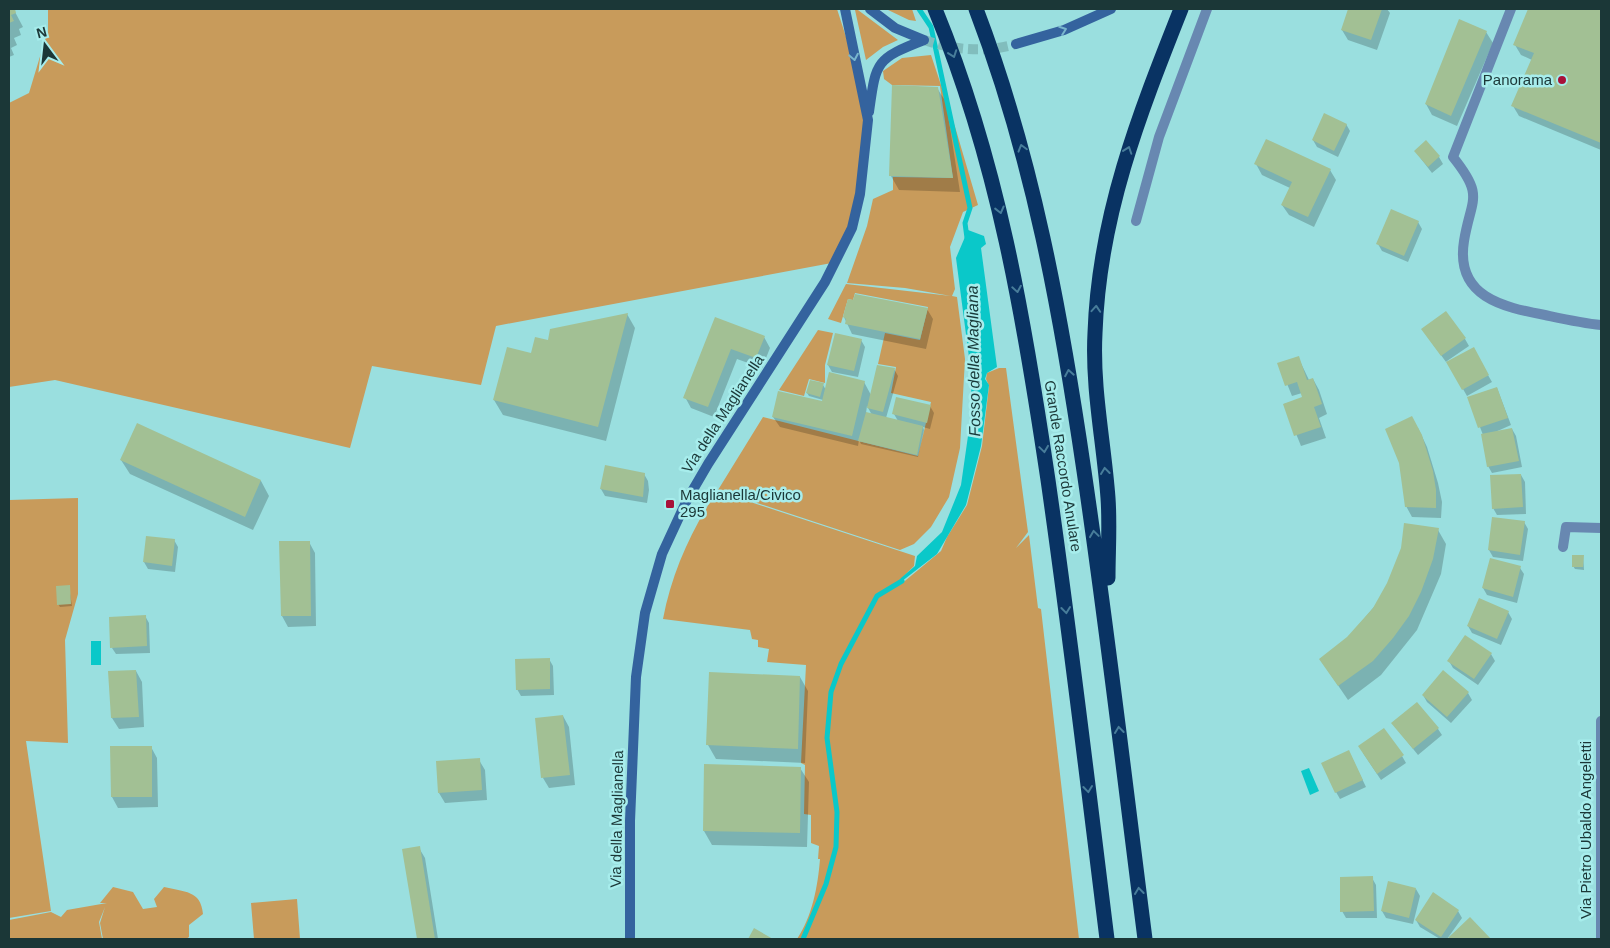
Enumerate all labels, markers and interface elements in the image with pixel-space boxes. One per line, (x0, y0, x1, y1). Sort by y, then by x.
north arrow (20, 20, 70, 70)
text: N (35, 23, 49, 41)
one-way arrow (1058, 26, 1066, 36)
one-way arrow (947, 50, 957, 58)
one-way arrow (848, 52, 859, 61)
place label: Panorama (1483, 71, 1553, 88)
marker: Panorama (1556, 74, 1568, 86)
one-way arrow (1018, 145, 1028, 153)
one-way arrow (1122, 146, 1132, 155)
one-way arrow (994, 205, 1005, 214)
water label: Fosso della Magliana (964, 285, 983, 437)
one-way arrow (1012, 285, 1022, 293)
one-way arrow (1091, 305, 1102, 313)
street label: Via della Maglianella (678, 351, 767, 476)
one-way arrow (1065, 369, 1075, 378)
street label: Grande Raccordo Anulare (1042, 379, 1085, 553)
one-way arrow (1038, 445, 1048, 454)
one-way arrow (1100, 467, 1111, 475)
place label: Maglianella/Civico 295 (680, 486, 801, 520)
marker: Maglianella/Civico 295 (664, 498, 676, 510)
one-way arrow (1089, 529, 1099, 538)
one-way arrow (1060, 607, 1071, 615)
one-way arrow (1114, 725, 1125, 733)
street label: Via Pietro Ubaldo Angeletti (1577, 741, 1594, 919)
street label: Via della Maglianella (607, 750, 626, 888)
one-way arrow (1082, 785, 1093, 793)
one-way arrow (1134, 887, 1145, 895)

